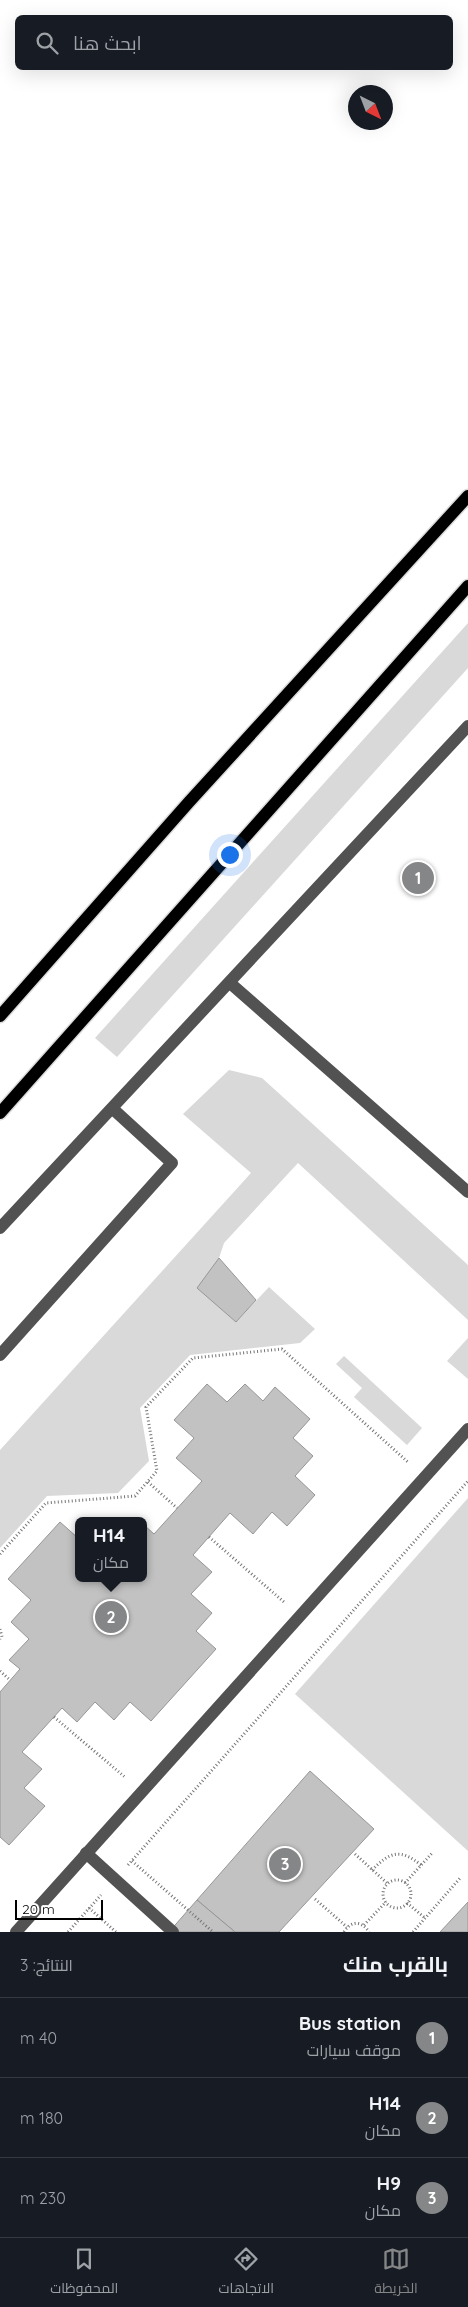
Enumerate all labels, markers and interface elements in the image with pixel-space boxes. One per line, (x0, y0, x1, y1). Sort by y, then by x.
search box (15, 15, 453, 70)
icon: search (33, 29, 61, 57)
text: ابحث هنا (73, 31, 142, 55)
north arrow (348, 85, 393, 130)
your location (217, 842, 243, 868)
pin: 1 (402, 859, 434, 897)
popup (75, 1517, 147, 1582)
text: H14 (93, 1523, 125, 1547)
text: مكان (93, 1552, 129, 1572)
pin: 2 (95, 1598, 127, 1636)
pin: 3 (269, 1845, 301, 1883)
scale bar (15, 1897, 102, 1920)
text: 20 m (22, 1900, 55, 1918)
text: بالقرب منك (343, 1951, 448, 1977)
text: النتائج: 3 (20, 1955, 73, 1975)
text: Bus station (299, 2011, 401, 2035)
text: 40 m (20, 2028, 57, 2048)
text: 1 (429, 2028, 435, 2048)
text: موقف سيارات (307, 2040, 401, 2060)
text: H14 (369, 2091, 401, 2115)
text: 180 m (20, 2108, 63, 2128)
text: 2 (427, 2108, 437, 2128)
text: مكان (365, 2120, 401, 2140)
text: H9 (377, 2171, 401, 2195)
text: 230 m (20, 2188, 66, 2208)
text: 3 (428, 2188, 436, 2208)
text: مكان (365, 2200, 401, 2220)
tab: المحفوظات (50, 2245, 118, 2301)
tab: الاتجاهات (219, 2245, 274, 2301)
tab: الخريطة (374, 2245, 418, 2301)

